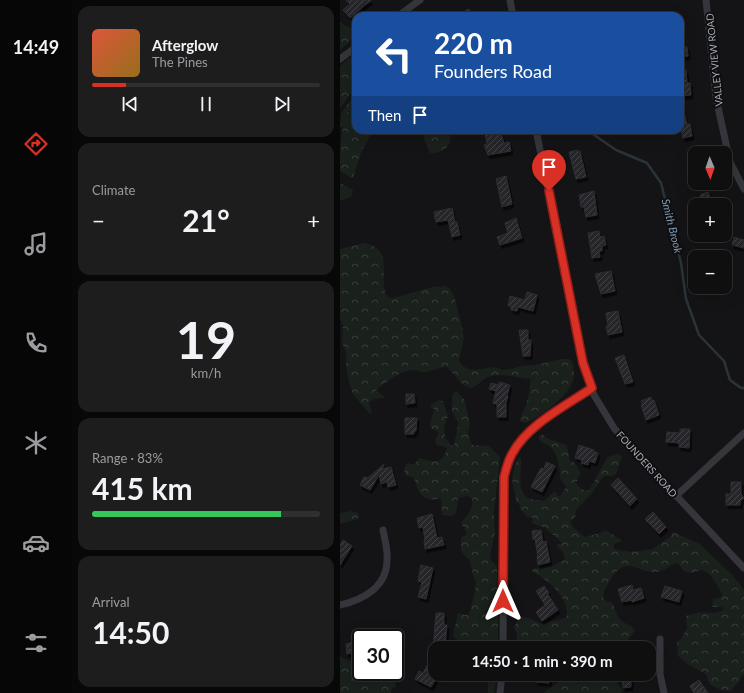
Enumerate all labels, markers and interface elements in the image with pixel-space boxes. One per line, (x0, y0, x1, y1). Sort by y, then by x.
street label: VALLEY VIEW ROAD (703, 12, 725, 107)
text: 220 m (434, 26, 513, 60)
icon: left (368, 28, 420, 80)
text: 14:49 (13, 36, 59, 58)
text: Afterglow (152, 36, 218, 54)
text: The Pines (152, 54, 208, 70)
text: Founders Road (434, 60, 552, 82)
icon: previous (119, 93, 141, 115)
icon: pause (195, 93, 217, 115)
icon: next (271, 93, 293, 115)
icon: arrive (409, 104, 431, 126)
text: Then (368, 106, 401, 124)
icon: directions (22, 130, 50, 158)
north arrow (688, 146, 732, 190)
map controls (688, 146, 732, 294)
pin (532, 150, 566, 191)
icon: arrive (538, 156, 560, 178)
text: Climate (92, 182, 135, 198)
water label: Smith Brook (659, 197, 686, 255)
button: + (688, 198, 732, 242)
text: 21° (182, 202, 230, 238)
text: − (92, 207, 105, 234)
text: + (307, 207, 320, 234)
icon: music (22, 230, 50, 258)
button: − (688, 250, 732, 294)
text: 19 (176, 308, 236, 370)
icon: phone (22, 329, 50, 357)
text: km/h (191, 365, 221, 381)
icon: climate (22, 429, 50, 457)
street label: FOUNDERS ROAD (614, 429, 680, 500)
text: Range · 83% (92, 450, 163, 466)
text: 415 km (92, 470, 193, 506)
icon: car (22, 529, 50, 557)
position arrow (482, 580, 524, 622)
text: Arrival (92, 594, 129, 610)
text: 14:50 (92, 614, 169, 650)
icon: filters (22, 629, 50, 657)
speed limit sign: 30 (352, 629, 404, 681)
text: 14:50 · 1 min · 390 m (472, 652, 612, 670)

